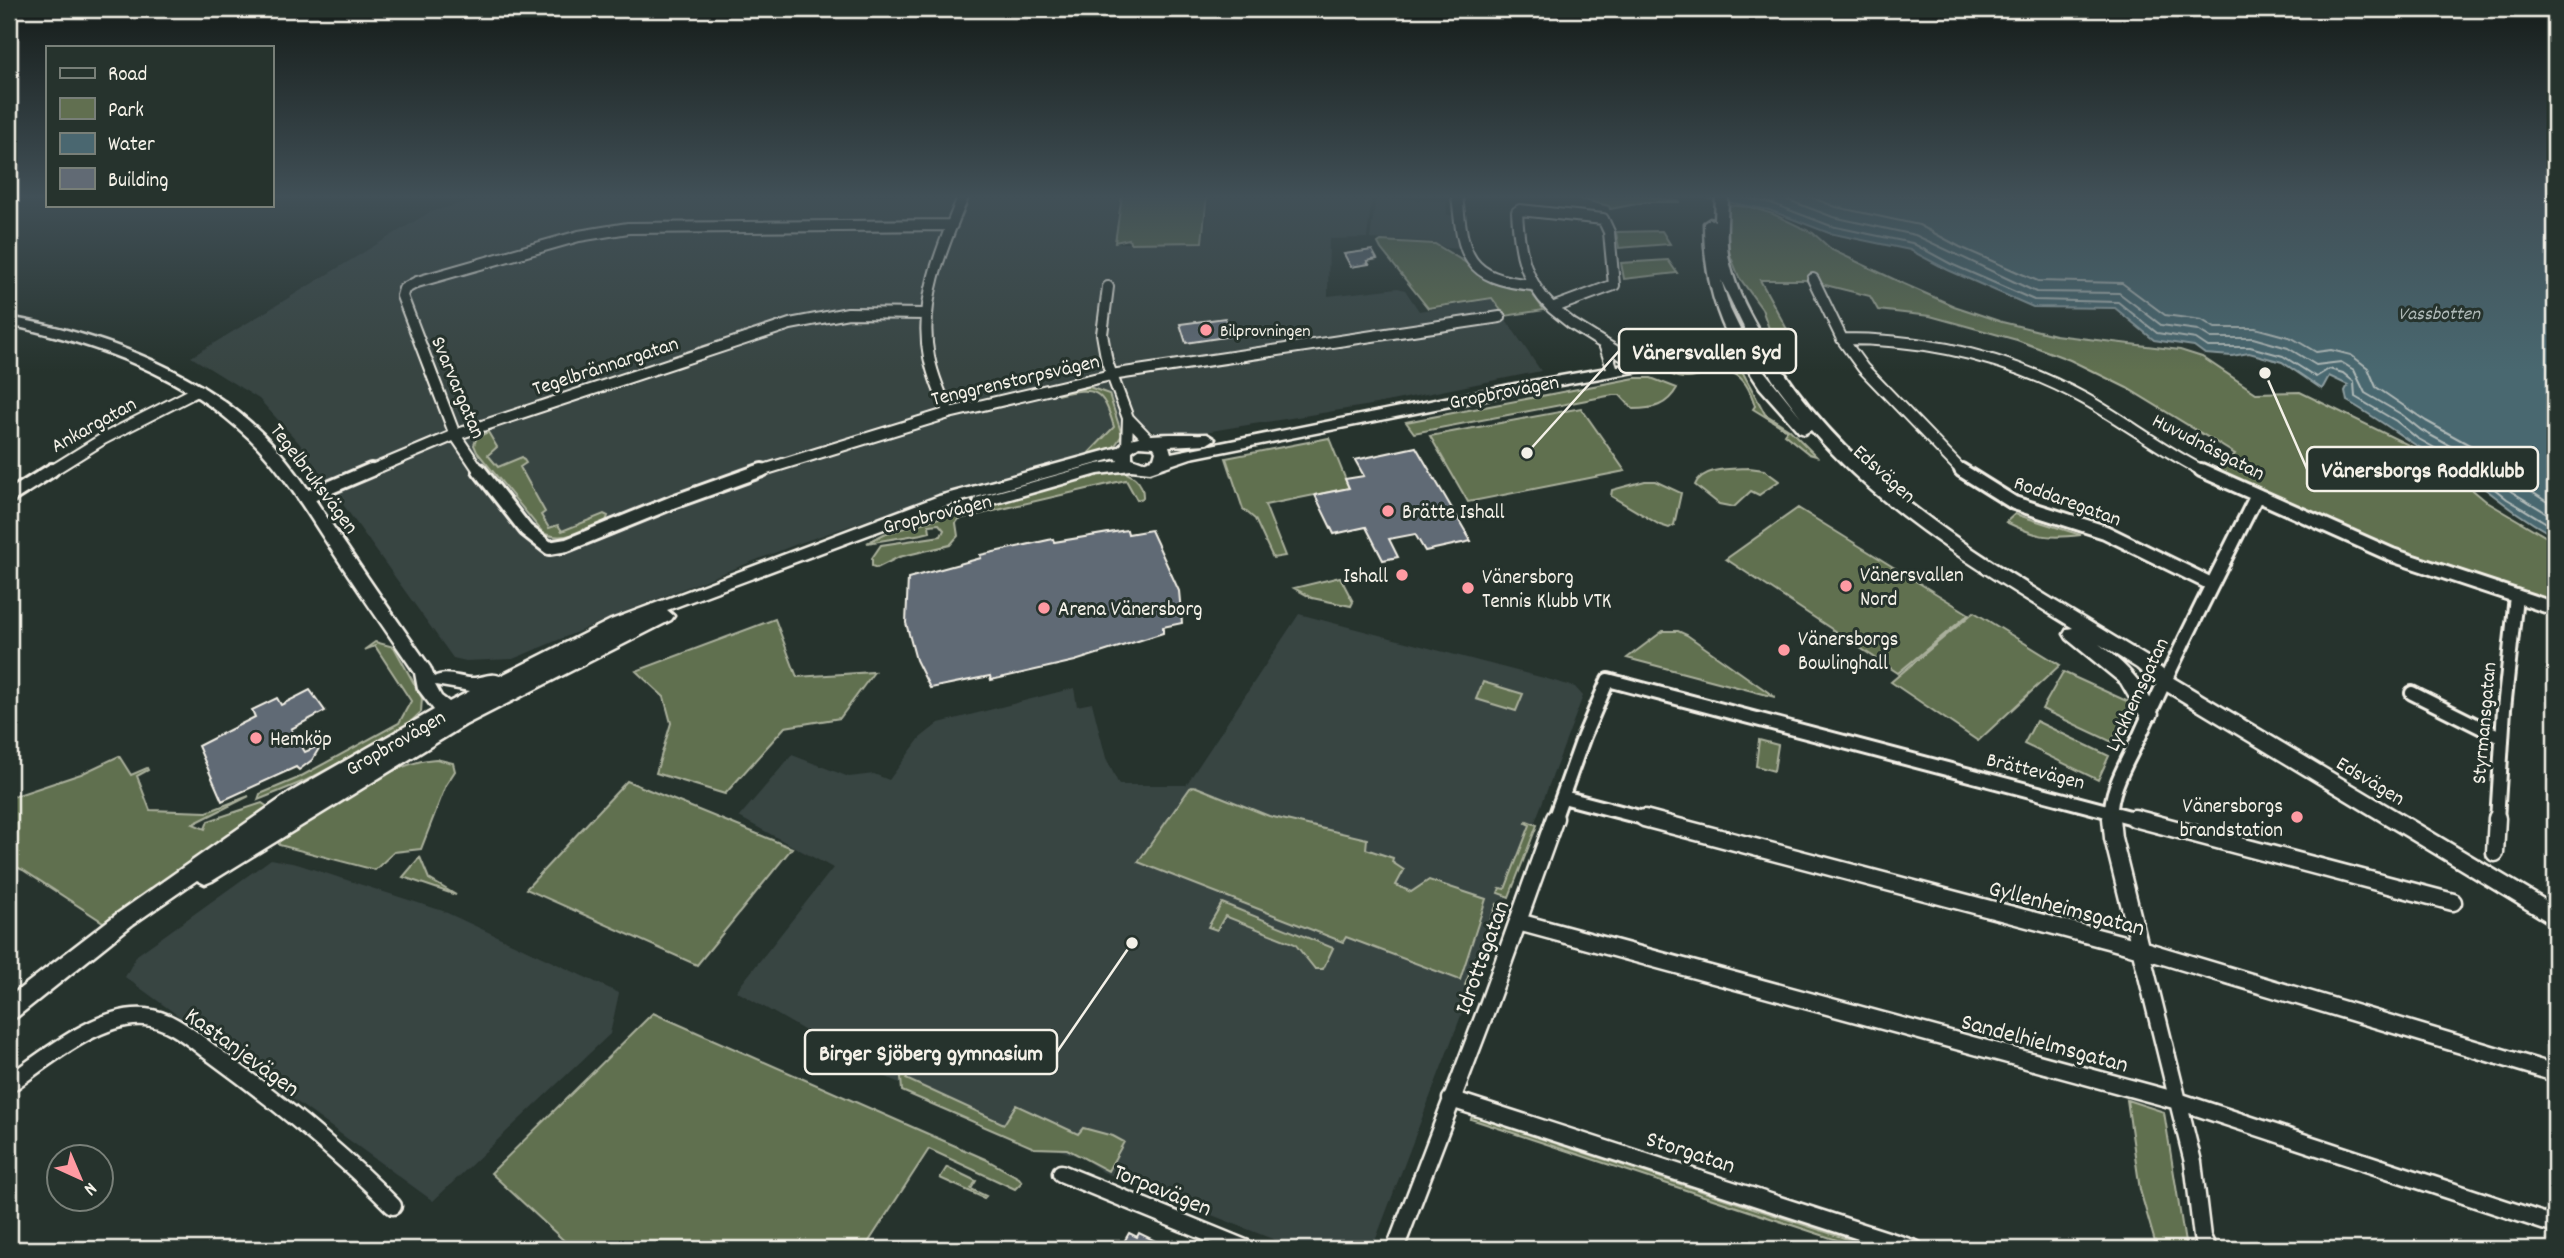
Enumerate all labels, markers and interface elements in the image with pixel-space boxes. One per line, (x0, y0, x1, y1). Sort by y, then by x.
legend (46, 46, 273, 206)
text: Road (108, 61, 147, 91)
text: Park (108, 97, 144, 127)
text: Water (108, 131, 155, 161)
text: Building (108, 167, 168, 197)
water label: Vassbotten (2398, 302, 2481, 329)
place label: Bilprovningen (1220, 320, 1311, 345)
marker: Bilprovningen (1198, 322, 1214, 338)
callout: Vänersvallen Syd (1619, 329, 1796, 373)
street label: Tegelbrännargatan (529, 330, 683, 406)
street label: Svarvargatan (421, 332, 491, 444)
text: Vänersvallen Syd (1632, 338, 1782, 371)
street label: Tenggrenstorpsvägen (928, 348, 1103, 416)
street label: Gropbrovägen (1447, 369, 1562, 419)
street label: Ankargatan (46, 391, 143, 462)
street label: Huvudnäsgatan (2146, 407, 2269, 490)
street label: Tegelbruksvägen (261, 418, 364, 541)
street label: Edsvägen (1845, 439, 1921, 512)
callout: Vänersborgs Roddklubb (2307, 447, 2538, 491)
text: Vänersborgs Roddklubb (2322, 456, 2525, 489)
street label: Roddaregatan (2009, 469, 2125, 536)
street label: Gropbrovägen (880, 488, 995, 544)
place label: Brätte Ishall (1402, 499, 1505, 529)
marker: Brätte Ishall (1380, 503, 1396, 519)
place label: Vänersvallen Nord (1860, 562, 1964, 616)
place label: Ishall (1343, 563, 1388, 593)
place label: Vänersborg Tennis Klubb VTK (1482, 564, 1612, 618)
marker: Ishall (1394, 567, 1410, 583)
marker: Vänersvallen Nord (1838, 578, 1854, 594)
marker: Vänersborg Tennis Klubb VTK (1460, 580, 1476, 596)
place label: Arena Vänersborg (1058, 596, 1202, 626)
marker: Arena Vänersborg (1036, 600, 1052, 616)
place label: Vänersborgs Bowlinghall (1798, 626, 1898, 680)
street label: Lyckhemsgatan (2099, 633, 2178, 757)
marker: Vänersborgs Bowlinghall (1776, 642, 1792, 658)
street label: Styrmansgatan (2466, 661, 2506, 786)
street label: Gropbrovägen (341, 704, 452, 785)
place label: Hemköp (270, 726, 332, 756)
marker: Hemköp (248, 730, 264, 746)
street label: Brättevägen (1983, 746, 2088, 800)
street label: Edsvägen (2329, 750, 2410, 815)
place label: Vänersborgs brandstation (2180, 793, 2283, 847)
marker: Vänersborgs brandstation (2289, 809, 2305, 825)
street label: Gyllenheimsgatan (1984, 873, 2148, 947)
street label: Idrottsgatan (1447, 896, 1520, 1020)
street label: Kastanjevägen (177, 1000, 306, 1107)
street label: Sandelhielmsgatan (1957, 1006, 2132, 1084)
callout: Birger Sjöberg gymnasium (805, 1030, 1057, 1074)
text: Birger Sjöberg gymnasium (819, 1039, 1043, 1072)
street label: Storgatan (1641, 1123, 1739, 1184)
north arrow (46, 1142, 116, 1212)
street label: Torpavägen (1108, 1157, 1216, 1227)
text: N (77, 1175, 102, 1201)

